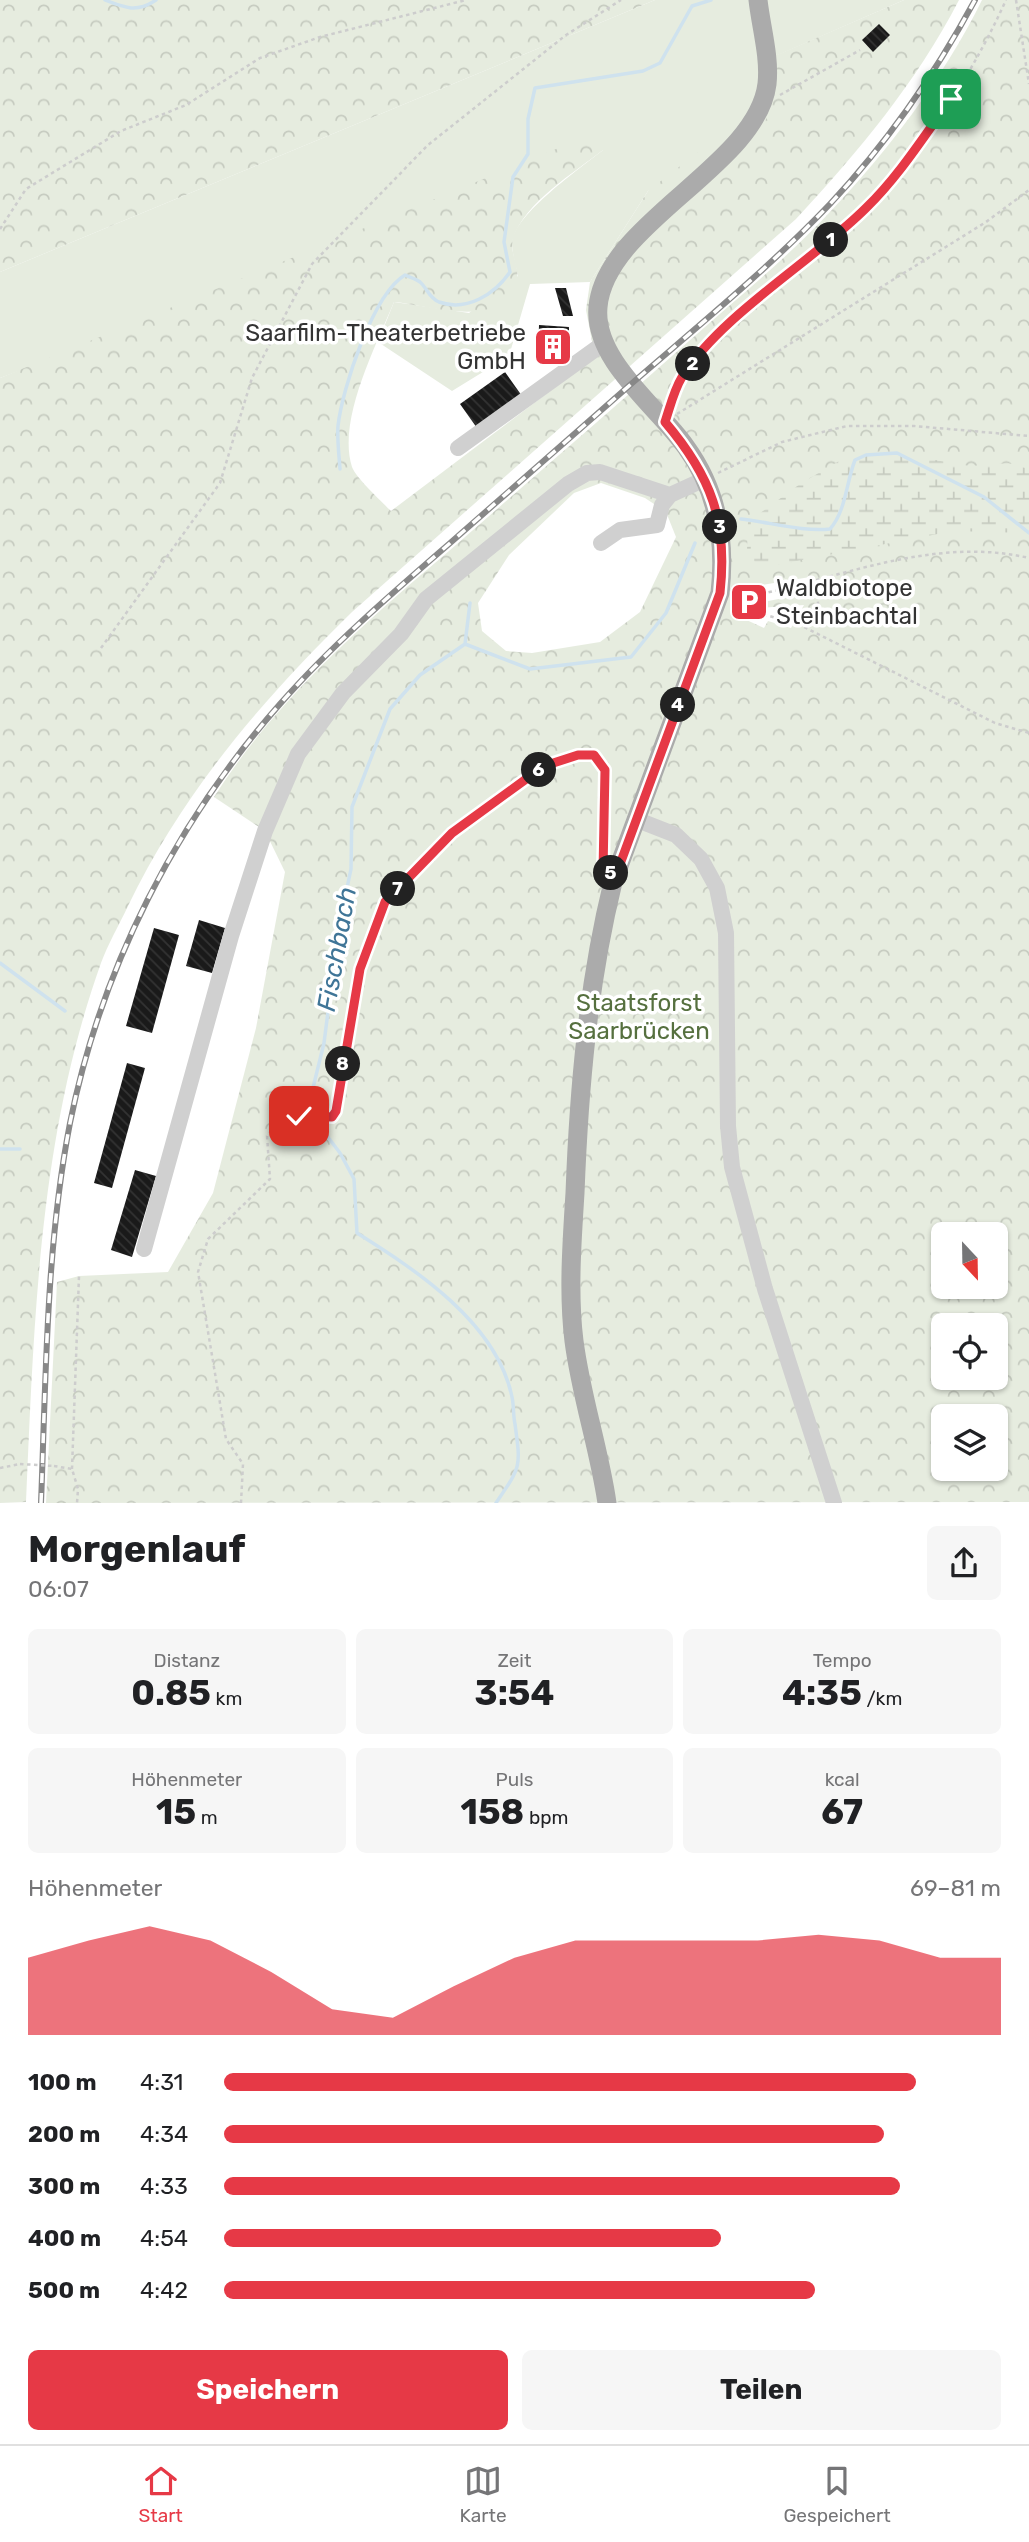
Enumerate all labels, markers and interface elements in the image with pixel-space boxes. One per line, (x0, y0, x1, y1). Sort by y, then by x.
pin (921, 69, 981, 129)
icon: arrive (932, 80, 970, 118)
pin: 1 (814, 222, 848, 258)
text: 1 (826, 228, 835, 251)
place label: Saarfilm-Theaterbetriebe GmbH (245, 319, 526, 375)
building icon: Saarfilm-Theaterbetriebe GmbH (532, 326, 574, 368)
pin: 2 (676, 346, 710, 382)
text: 2 (686, 352, 699, 375)
pin: 3 (702, 510, 738, 544)
text: 3 (713, 515, 726, 538)
place label: Waldbiotope Steinbachtal (776, 574, 918, 630)
parking icon: Waldbiotope Steinbachtal (728, 581, 770, 623)
pin: 4 (660, 688, 696, 722)
text: 4 (671, 693, 684, 716)
pin: 6 (522, 752, 556, 788)
text: 6 (532, 758, 545, 781)
pin: 5 (594, 856, 628, 890)
text: 5 (604, 861, 617, 884)
pin: 7 (380, 872, 416, 906)
text: 7 (392, 877, 403, 900)
water label: Fischbach (311, 884, 363, 1014)
park label: Staatsforst Saarbrücken (568, 989, 710, 1045)
pin: 8 (326, 1046, 360, 1082)
text: 8 (336, 1052, 349, 1075)
pin (269, 1086, 329, 1146)
icon: check (280, 1097, 318, 1135)
north arrow (931, 1222, 1008, 1298)
map controls (931, 1222, 1008, 1481)
button: locate (931, 1313, 1008, 1390)
button: layers (931, 1404, 1008, 1481)
text: Morgenlauf (28, 1526, 245, 1572)
button: share (927, 1526, 1001, 1600)
text: 06:07 (28, 1575, 89, 1603)
text: Distanz (154, 1649, 220, 1672)
text: Zeit (498, 1649, 531, 1672)
text: Tempo (813, 1649, 872, 1672)
text: 0.85 (131, 1672, 211, 1714)
text: 3:54 (475, 1672, 554, 1714)
text: 4:35 (782, 1672, 862, 1714)
text: km (211, 1687, 242, 1710)
text: /km (862, 1687, 902, 1710)
text: Höhenmeter (131, 1768, 242, 1791)
text: Puls (496, 1768, 533, 1791)
text: kcal (825, 1768, 860, 1791)
text: 15 (156, 1791, 196, 1833)
text: 158 (461, 1791, 524, 1833)
text: 67 (821, 1791, 863, 1833)
text: m (196, 1806, 218, 1829)
text: bpm (524, 1806, 568, 1829)
text: Höhenmeter (28, 1874, 162, 1902)
text: 69–81 m (910, 1874, 1001, 1902)
text: 100 m (28, 2068, 97, 2096)
text: 4:31 (140, 2068, 183, 2096)
text: 200 m (28, 2120, 100, 2148)
text: 4:34 (140, 2120, 188, 2148)
text: 300 m (28, 2172, 100, 2200)
text: 4:33 (140, 2172, 188, 2200)
text: 400 m (28, 2224, 101, 2252)
text: 4:54 (140, 2224, 188, 2252)
text: 500 m (28, 2276, 100, 2304)
text: 4:42 (140, 2276, 188, 2304)
button: Speichern (28, 2350, 508, 2430)
button: Teilen (522, 2350, 1001, 2430)
tab: Start (138, 2462, 183, 2527)
tab: Karte (460, 2462, 507, 2527)
tab: Gespeichert (783, 2462, 891, 2527)

